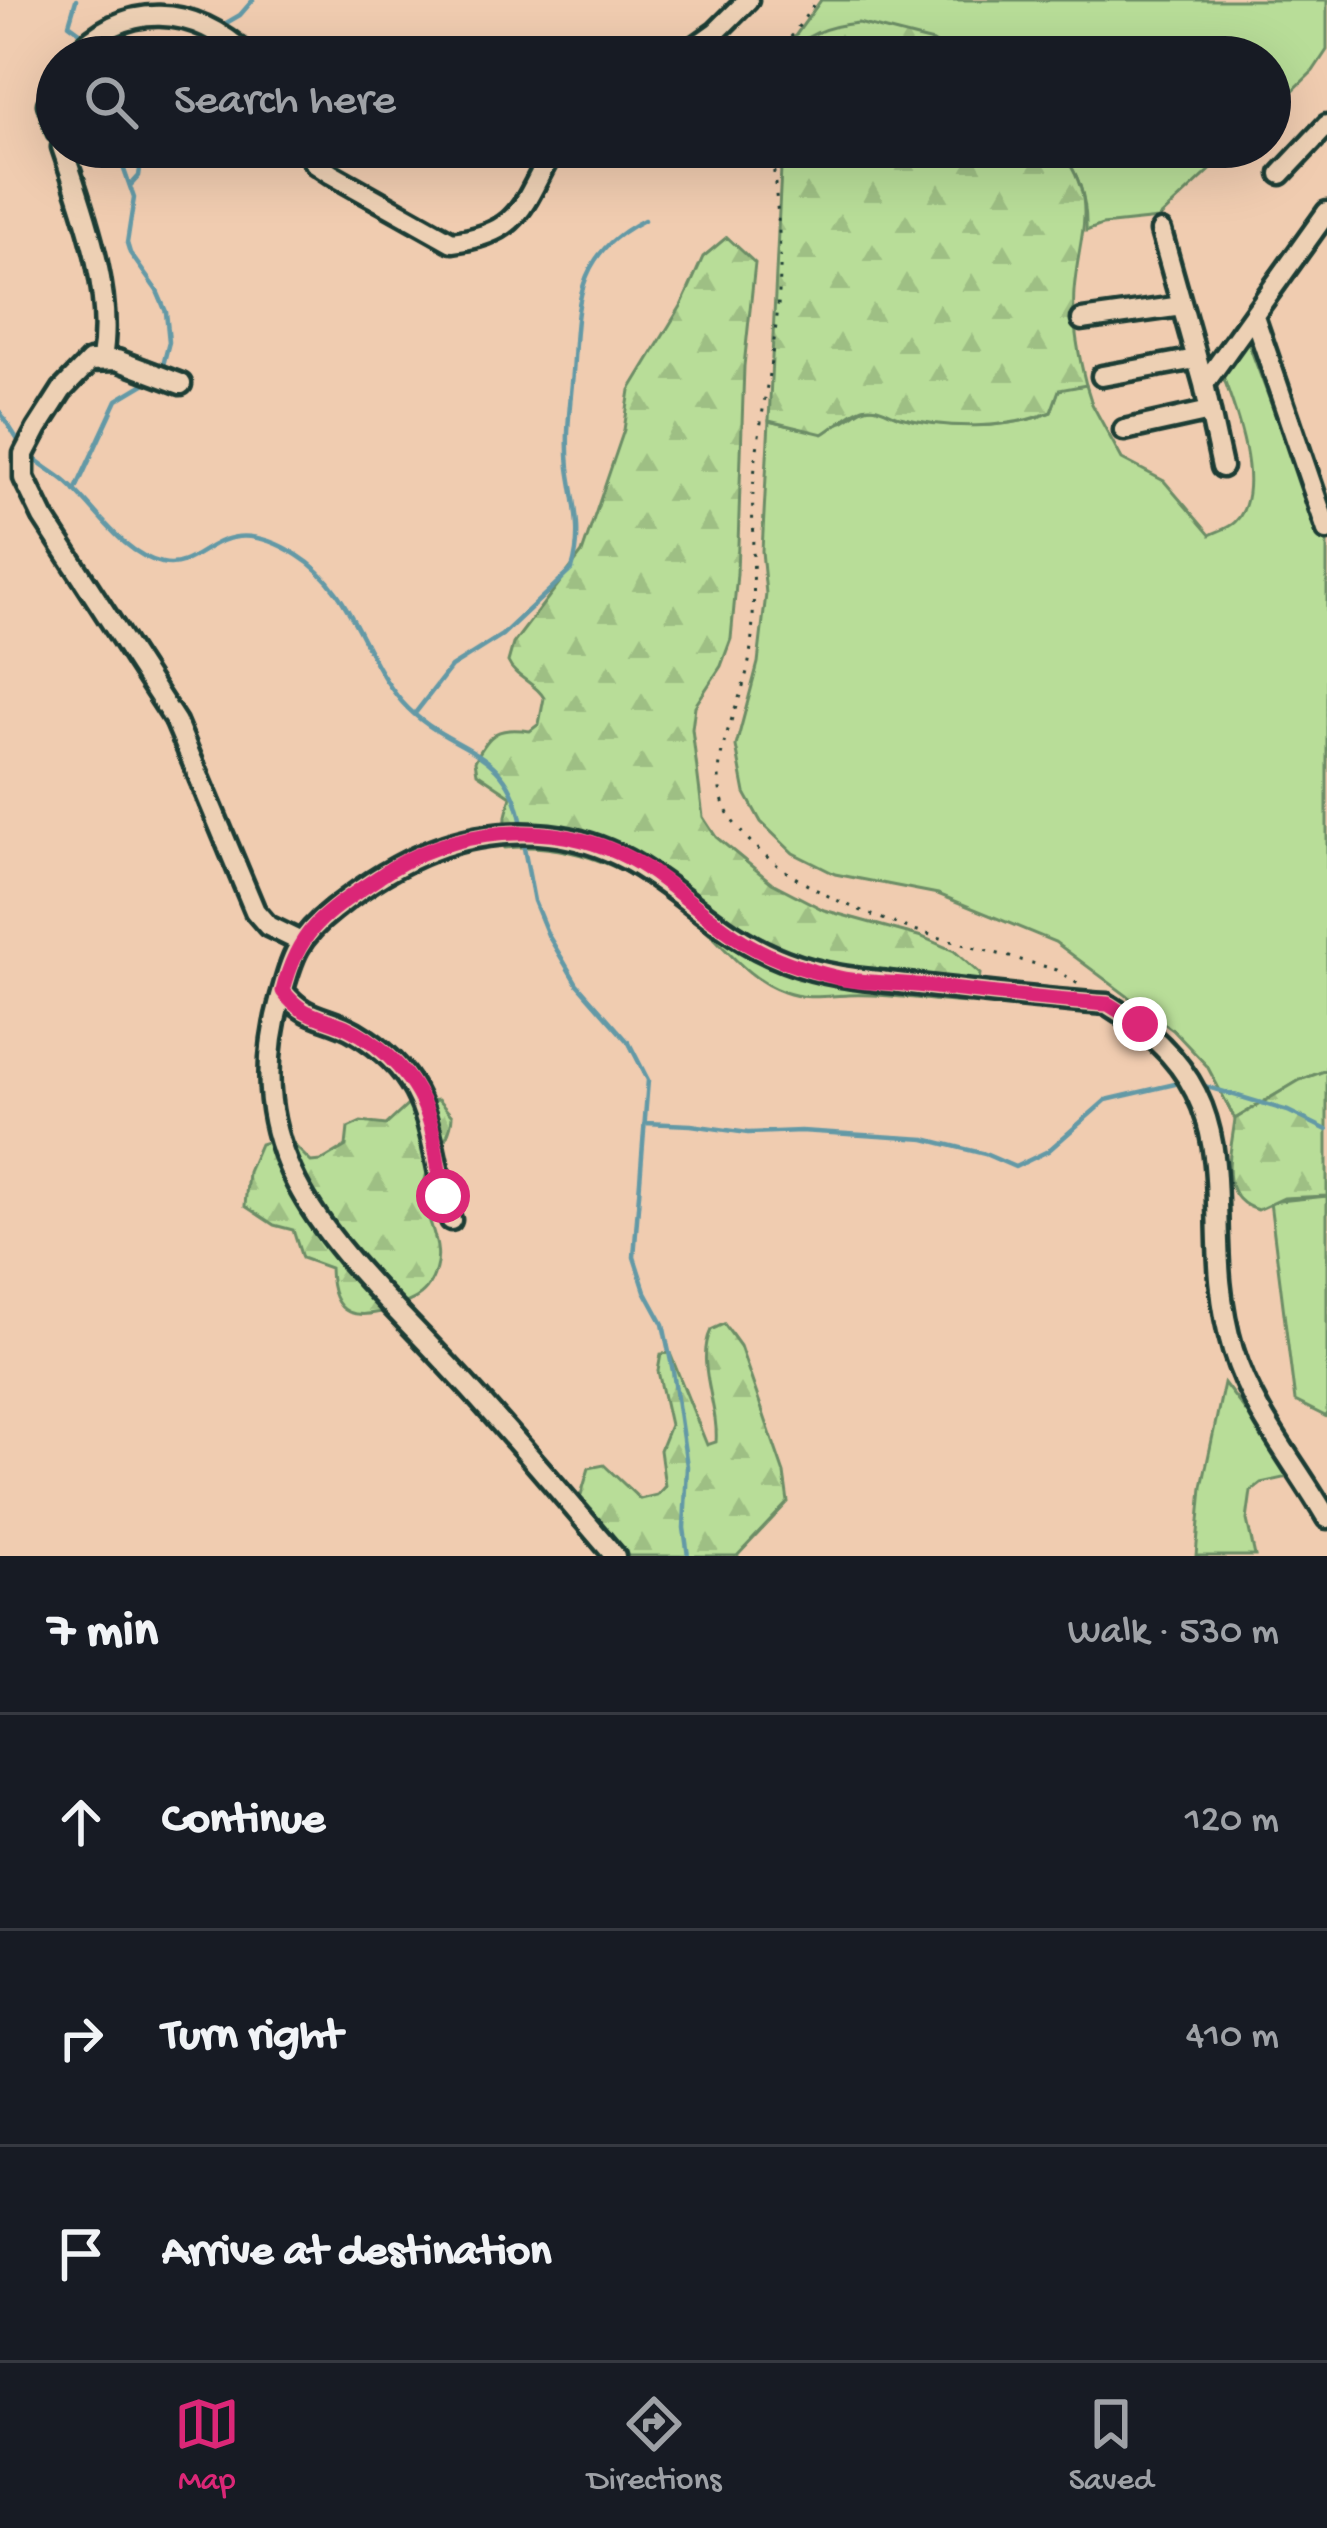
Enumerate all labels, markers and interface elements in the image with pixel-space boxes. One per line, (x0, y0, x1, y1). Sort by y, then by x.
search box (36, 36, 1291, 168)
icon: search (78, 69, 144, 135)
text: Search here (174, 76, 396, 129)
route end (1113, 997, 1167, 1051)
route start (416, 1169, 470, 1223)
text: 7 min (48, 1604, 158, 1664)
text: Walk · 530 m (1068, 1611, 1279, 1657)
icon: ahead (48, 1789, 114, 1855)
text: Continue (162, 1795, 325, 1848)
text: 120 m (1185, 1799, 1279, 1845)
icon: right (48, 2005, 114, 2071)
text: Turn right (162, 2011, 342, 2064)
text: 410 m (1186, 2015, 1279, 2061)
icon: arrive (48, 2221, 114, 2287)
text: Arrive at destination (162, 2227, 551, 2280)
tab: Map (174, 2391, 240, 2501)
tab: Directions (587, 2391, 721, 2501)
tab: Saved (1069, 2391, 1153, 2501)

